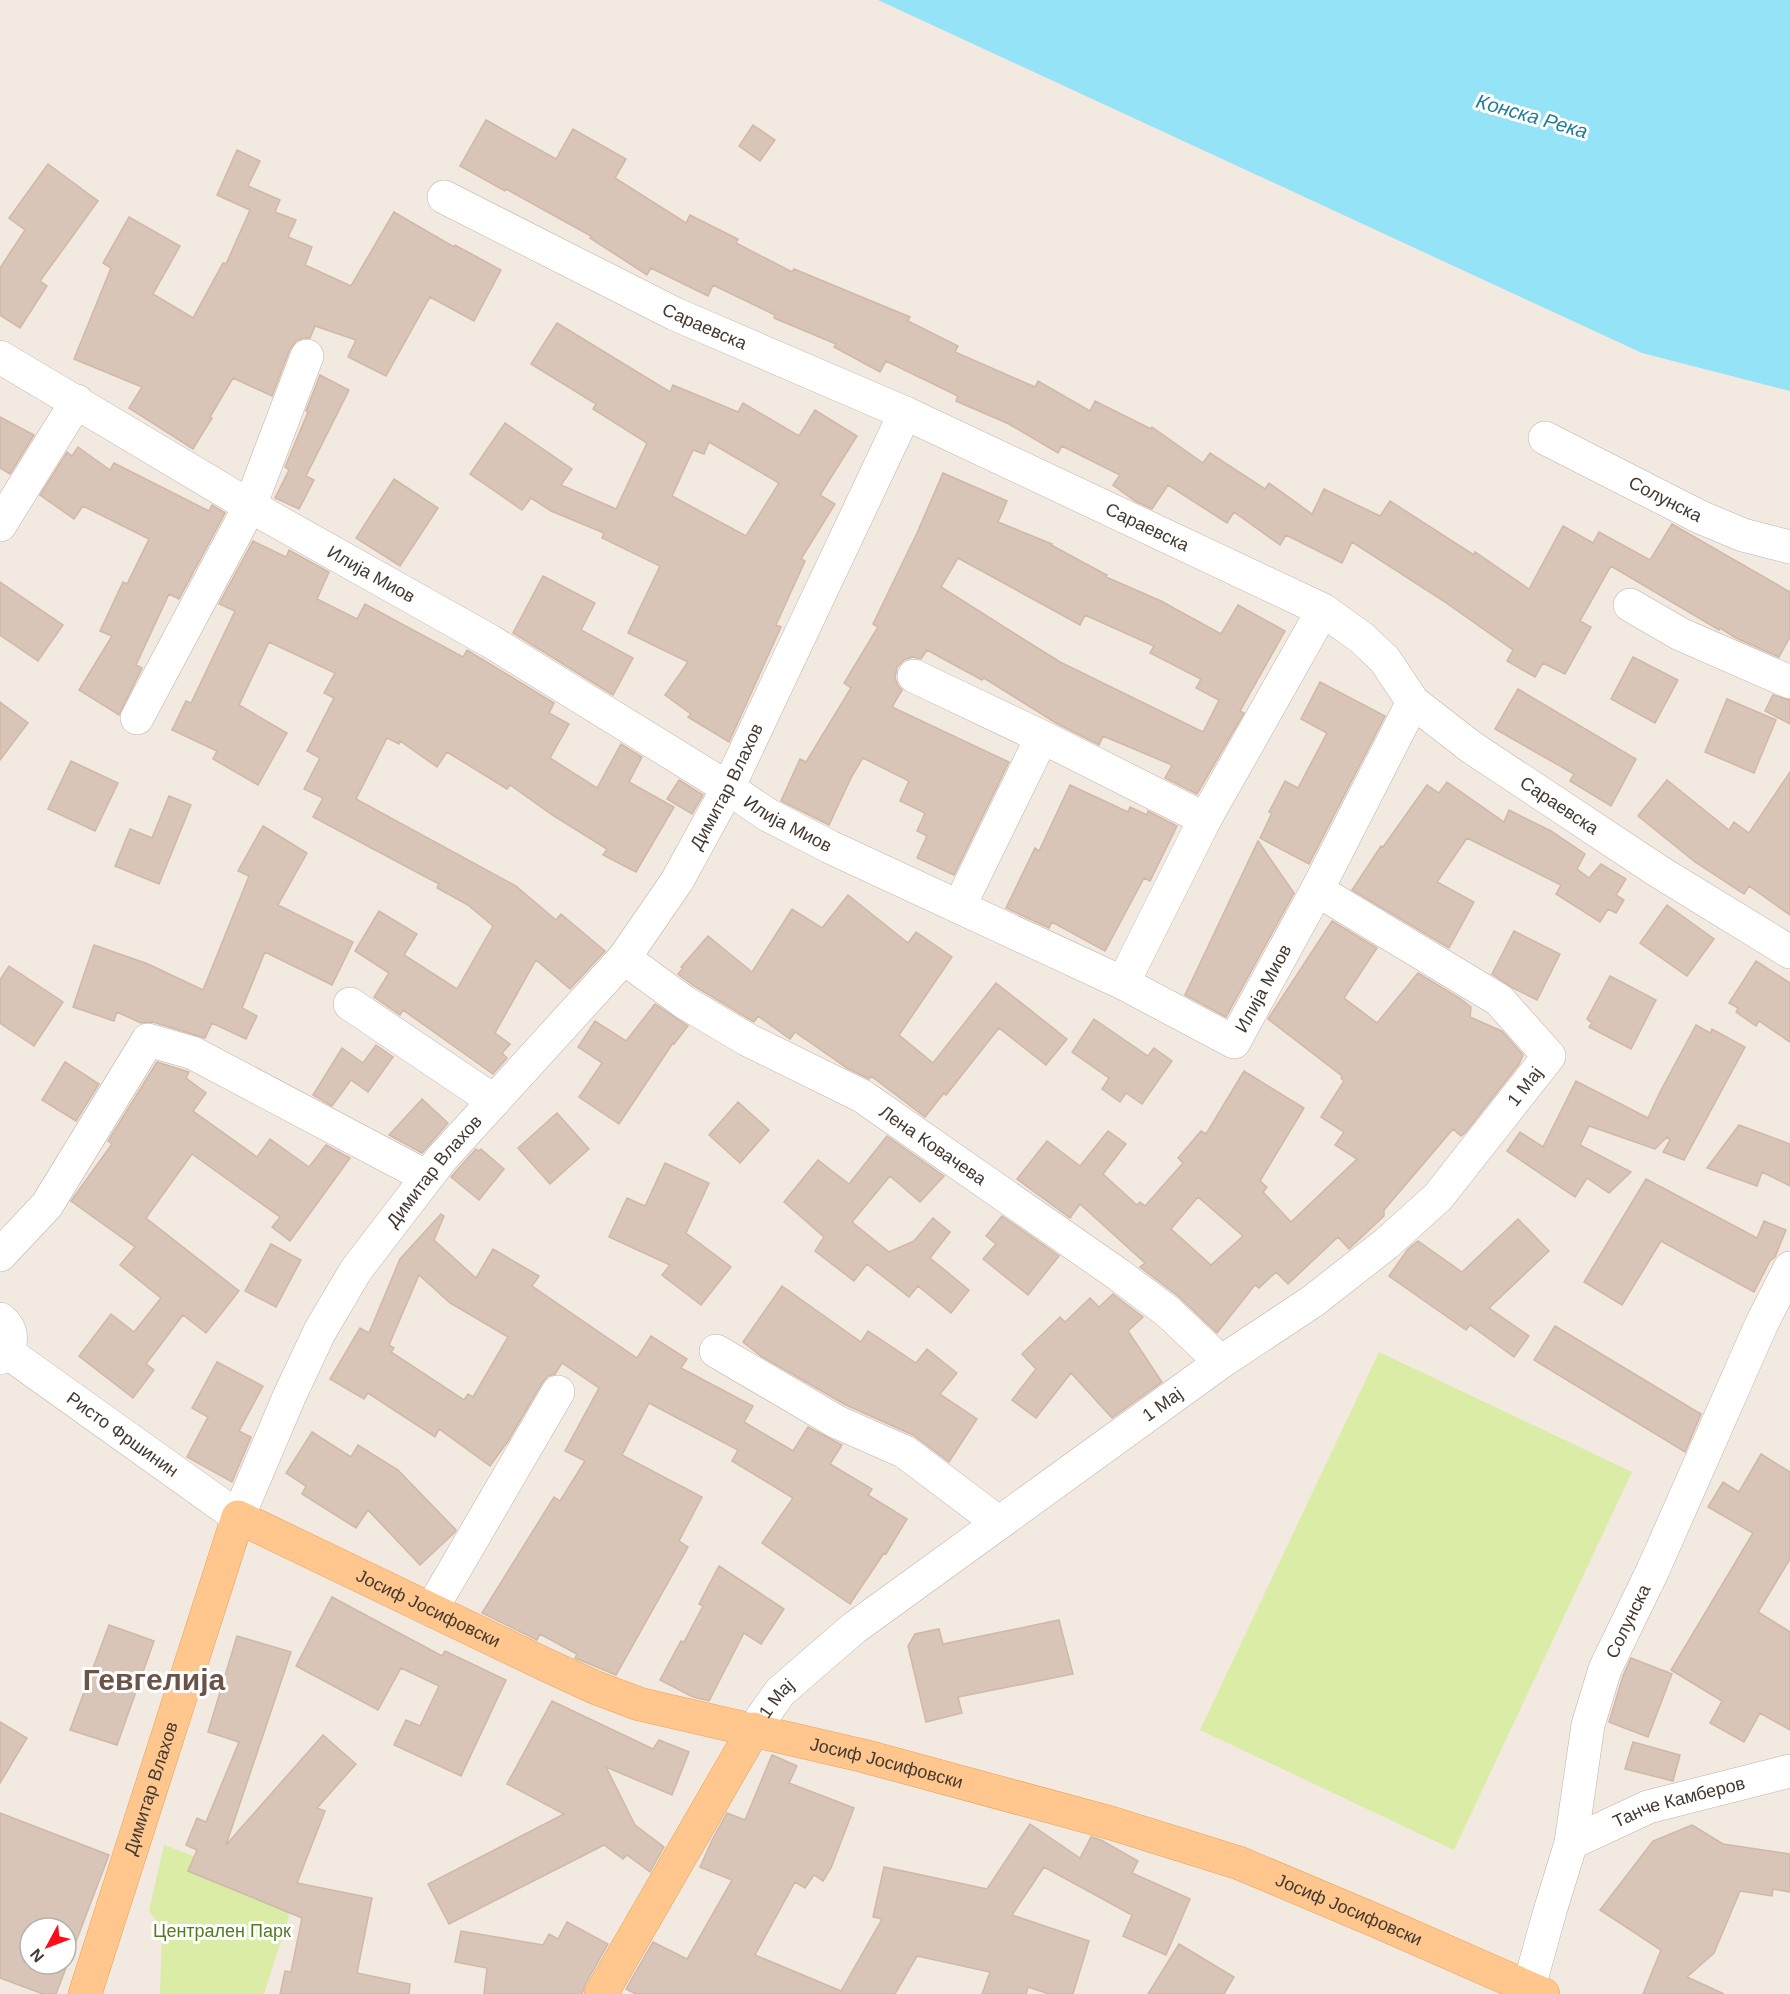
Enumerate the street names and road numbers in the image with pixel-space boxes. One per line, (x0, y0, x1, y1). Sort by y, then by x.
street label: Сараевска (659, 299, 751, 354)
street label: Солунска (1625, 472, 1706, 527)
street label: Сараевска (1102, 499, 1193, 556)
street label: Илија Миов (324, 542, 418, 607)
street label: Димитар Влахов (686, 720, 767, 853)
street label: Сараевска (1516, 772, 1603, 839)
street label: Илија Миов (740, 792, 835, 856)
street label: Илија Миов (1231, 941, 1295, 1036)
street label: 1 Мај (1503, 1063, 1547, 1110)
street label: Лена Ковачева (876, 1101, 991, 1190)
street label: Димитар Влахов (383, 1111, 486, 1231)
street label: 1 Мај (1139, 1383, 1186, 1426)
street label: Ристо Фршинин (63, 1388, 182, 1481)
street label: Јосиф Јосифовски (353, 1565, 503, 1651)
street label: Солунска (1602, 1580, 1655, 1661)
street label: 1 Мај (755, 1675, 798, 1722)
street label: Димитар Влахов (120, 1719, 182, 1857)
street label: Јосиф Јосифовски (808, 1734, 965, 1792)
street label: Танче Камберов (1610, 1773, 1747, 1832)
street label: Јосиф Јосифовски (1273, 1870, 1425, 1950)

